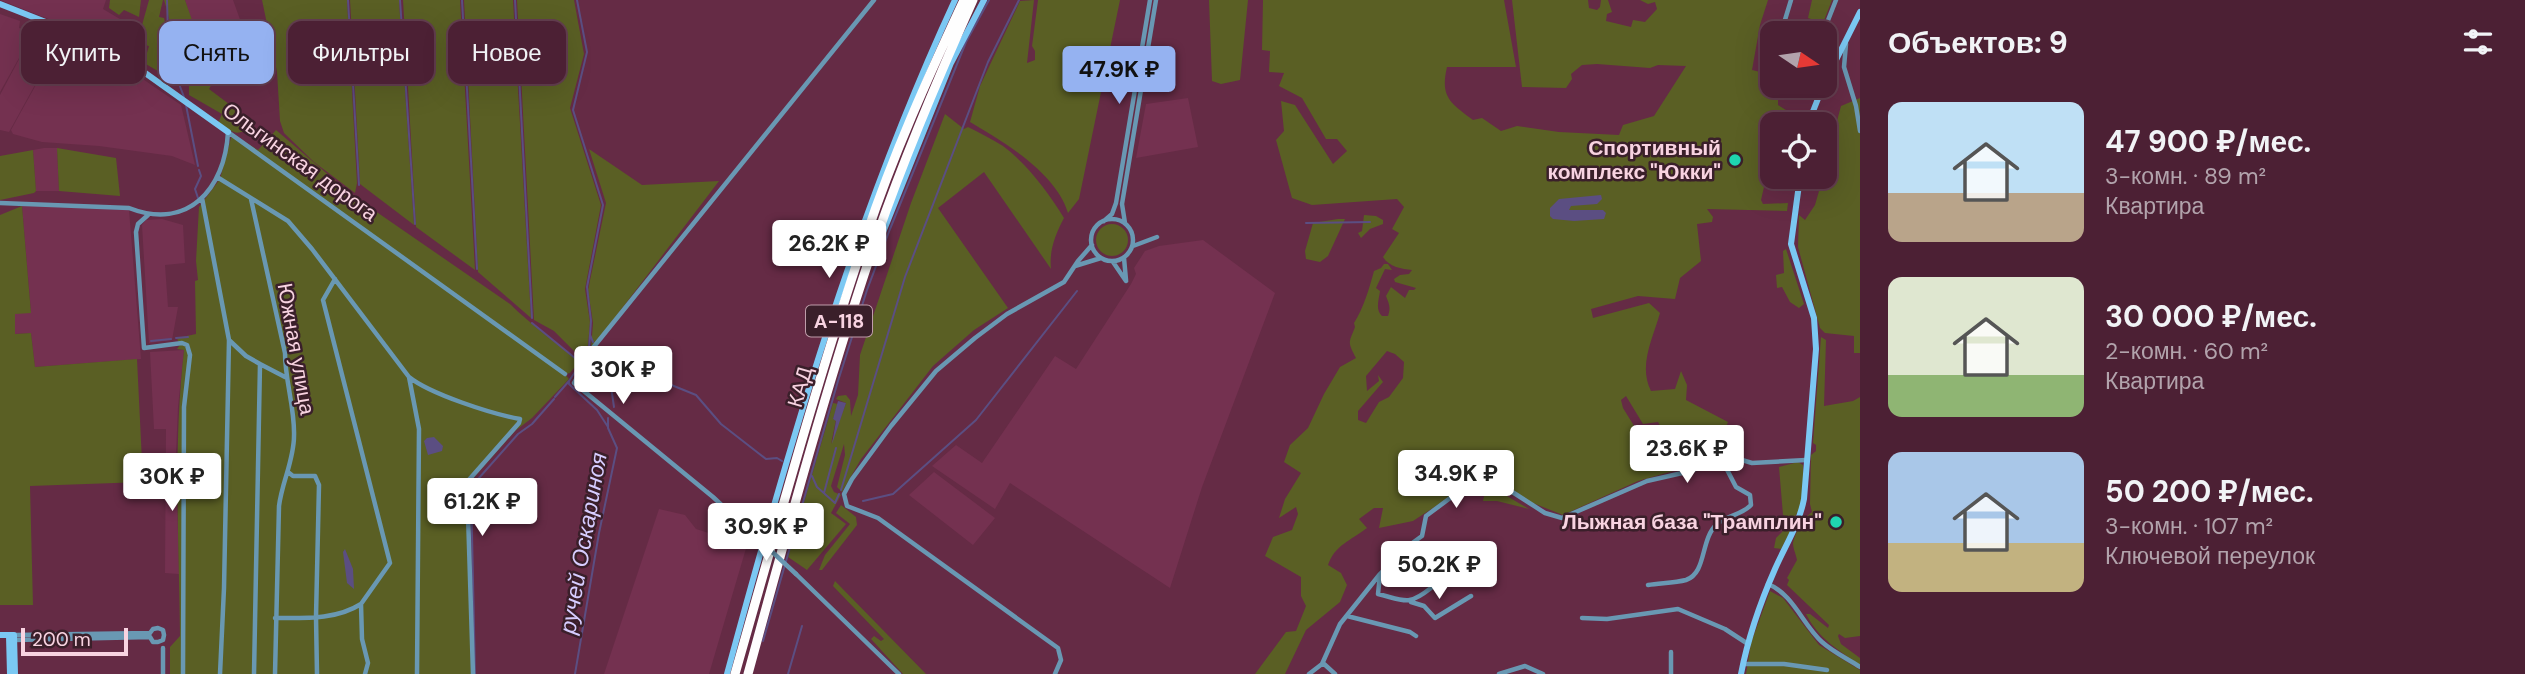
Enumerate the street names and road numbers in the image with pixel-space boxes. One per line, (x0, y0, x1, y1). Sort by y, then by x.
street label: Ольгинская дорога (217, 96, 383, 228)
street label: Южная улица (271, 281, 321, 417)
road number: А-118 (806, 306, 872, 336)
street label: КАД (781, 363, 819, 411)

